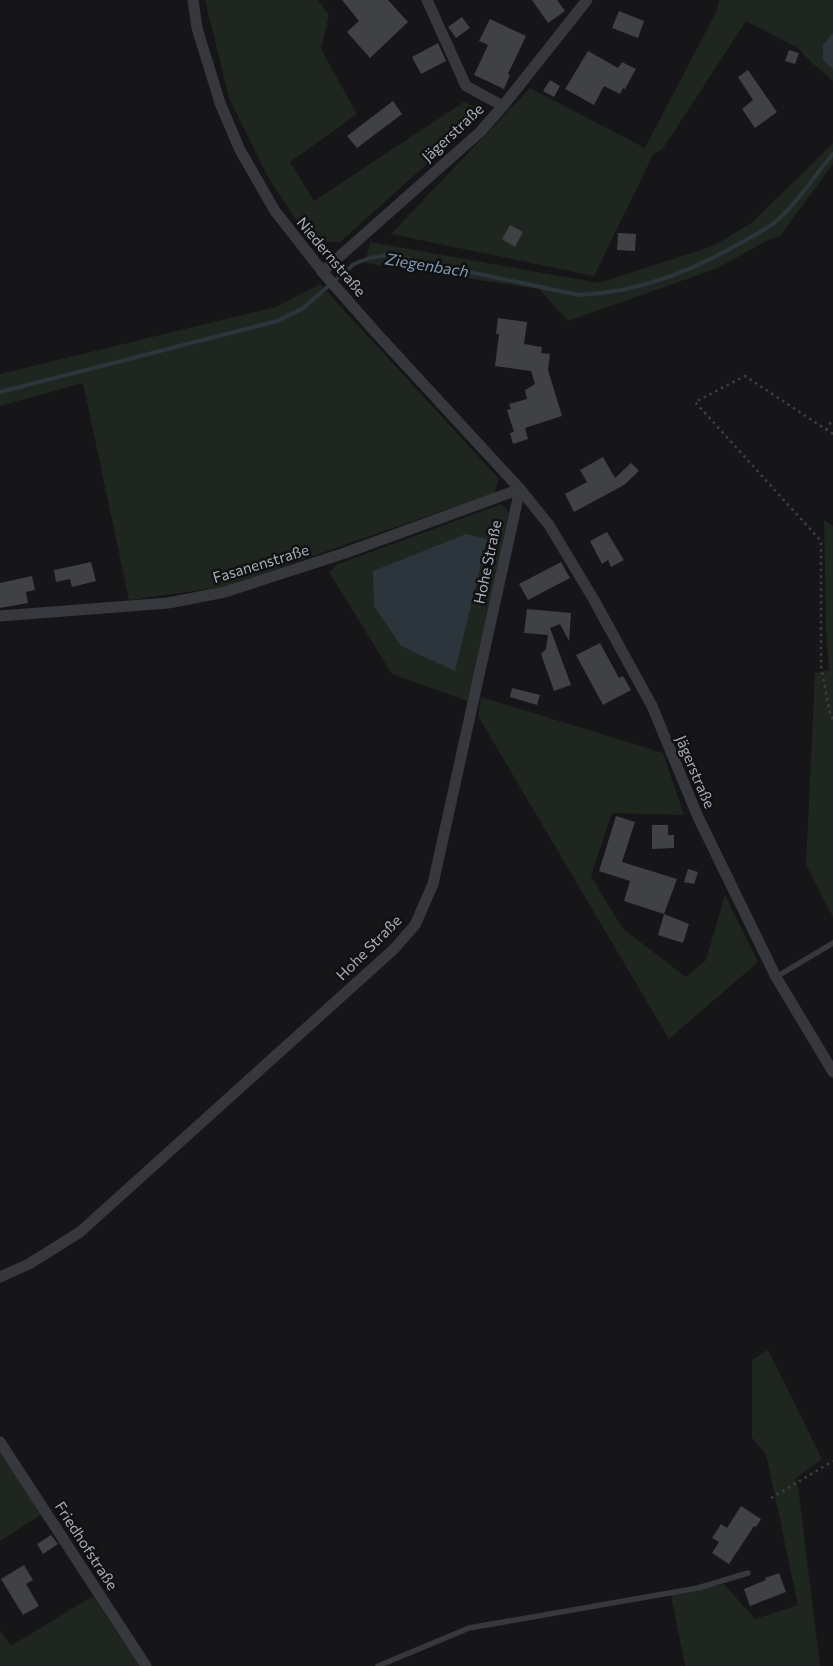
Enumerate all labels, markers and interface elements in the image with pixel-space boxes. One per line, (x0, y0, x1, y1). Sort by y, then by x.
street label: Jägerstraße (418, 99, 487, 165)
street label: Niedernstraße (293, 213, 370, 300)
water label: Ziegenbach (383, 248, 470, 280)
street label: Hohe Straße (469, 518, 505, 605)
street label: Fasanenstraße (210, 540, 311, 586)
street label: Jägerstraße (673, 732, 719, 811)
street label: Hohe Straße (332, 911, 405, 984)
street label: Friedhofstraße (52, 1498, 122, 1593)

